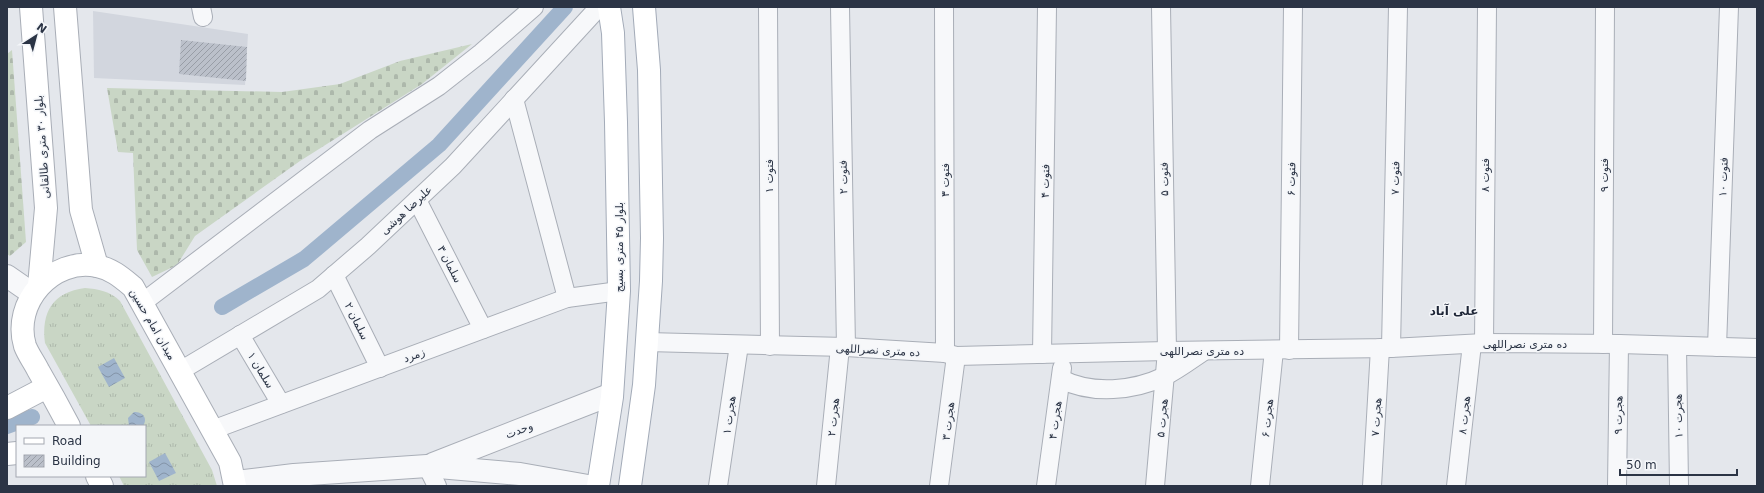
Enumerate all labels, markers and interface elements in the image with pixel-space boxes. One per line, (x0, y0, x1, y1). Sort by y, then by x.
north arrow (16, 16, 56, 56)
text: N (34, 20, 49, 36)
street label: بلوار ۳۰ متری طالقانی (32, 95, 53, 199)
street label: فتوت ۱۰ (1716, 157, 1731, 197)
street label: فتوت ۸ (1479, 158, 1492, 192)
street label: فتوت ۹ (1598, 158, 1611, 192)
street label: فتوت ۱ (763, 159, 776, 193)
street label: فتوت ۲ (837, 160, 850, 194)
street label: فتوت ۷ (1389, 161, 1402, 195)
street label: فتوت ۵ (1158, 162, 1171, 196)
street label: فتوت ۶ (1285, 162, 1298, 196)
street label: فتوت ۳ (939, 163, 952, 197)
street label: فتوت ۴ (1039, 164, 1052, 198)
street label: علیرضا هوشی (378, 183, 435, 238)
street label: بلوار ۴۵ متری بسیج (613, 202, 626, 292)
street label: سلمان ۳ (435, 243, 464, 285)
street label: میدان امام حسین (127, 286, 178, 362)
street label: سلمان ۲ (342, 300, 371, 342)
district label: علی آباد (1430, 303, 1478, 318)
street label: ده متری نصراللهی (1483, 338, 1567, 351)
street label: ده متری نصراللهی (835, 342, 921, 359)
street label: ده متری نصراللهی (1160, 345, 1244, 358)
street label: زمرد (402, 346, 427, 365)
street label: سلمان ۱ (245, 350, 276, 391)
street label: هجرت ۱۰ (1672, 393, 1685, 438)
street label: هجرت ۱ (720, 395, 739, 435)
street label: هجرت ۸ (1456, 395, 1473, 435)
street label: هجرت ۹ (1612, 395, 1625, 434)
street label: هجرت ۲ (825, 397, 842, 437)
street label: هجرت ۷ (1369, 397, 1384, 437)
street label: هجرت ۵ (1154, 398, 1171, 438)
street label: هجرت ۶ (1259, 398, 1276, 438)
street label: هجرت ۴ (1046, 400, 1065, 440)
street label: هجرت ۳ (940, 401, 957, 441)
street label: وحدت (504, 419, 535, 442)
legend (16, 425, 146, 477)
text: Road (52, 434, 82, 448)
scale bar (1620, 451, 1737, 477)
text: Building (52, 454, 101, 468)
text: 50 m (1626, 458, 1657, 472)

